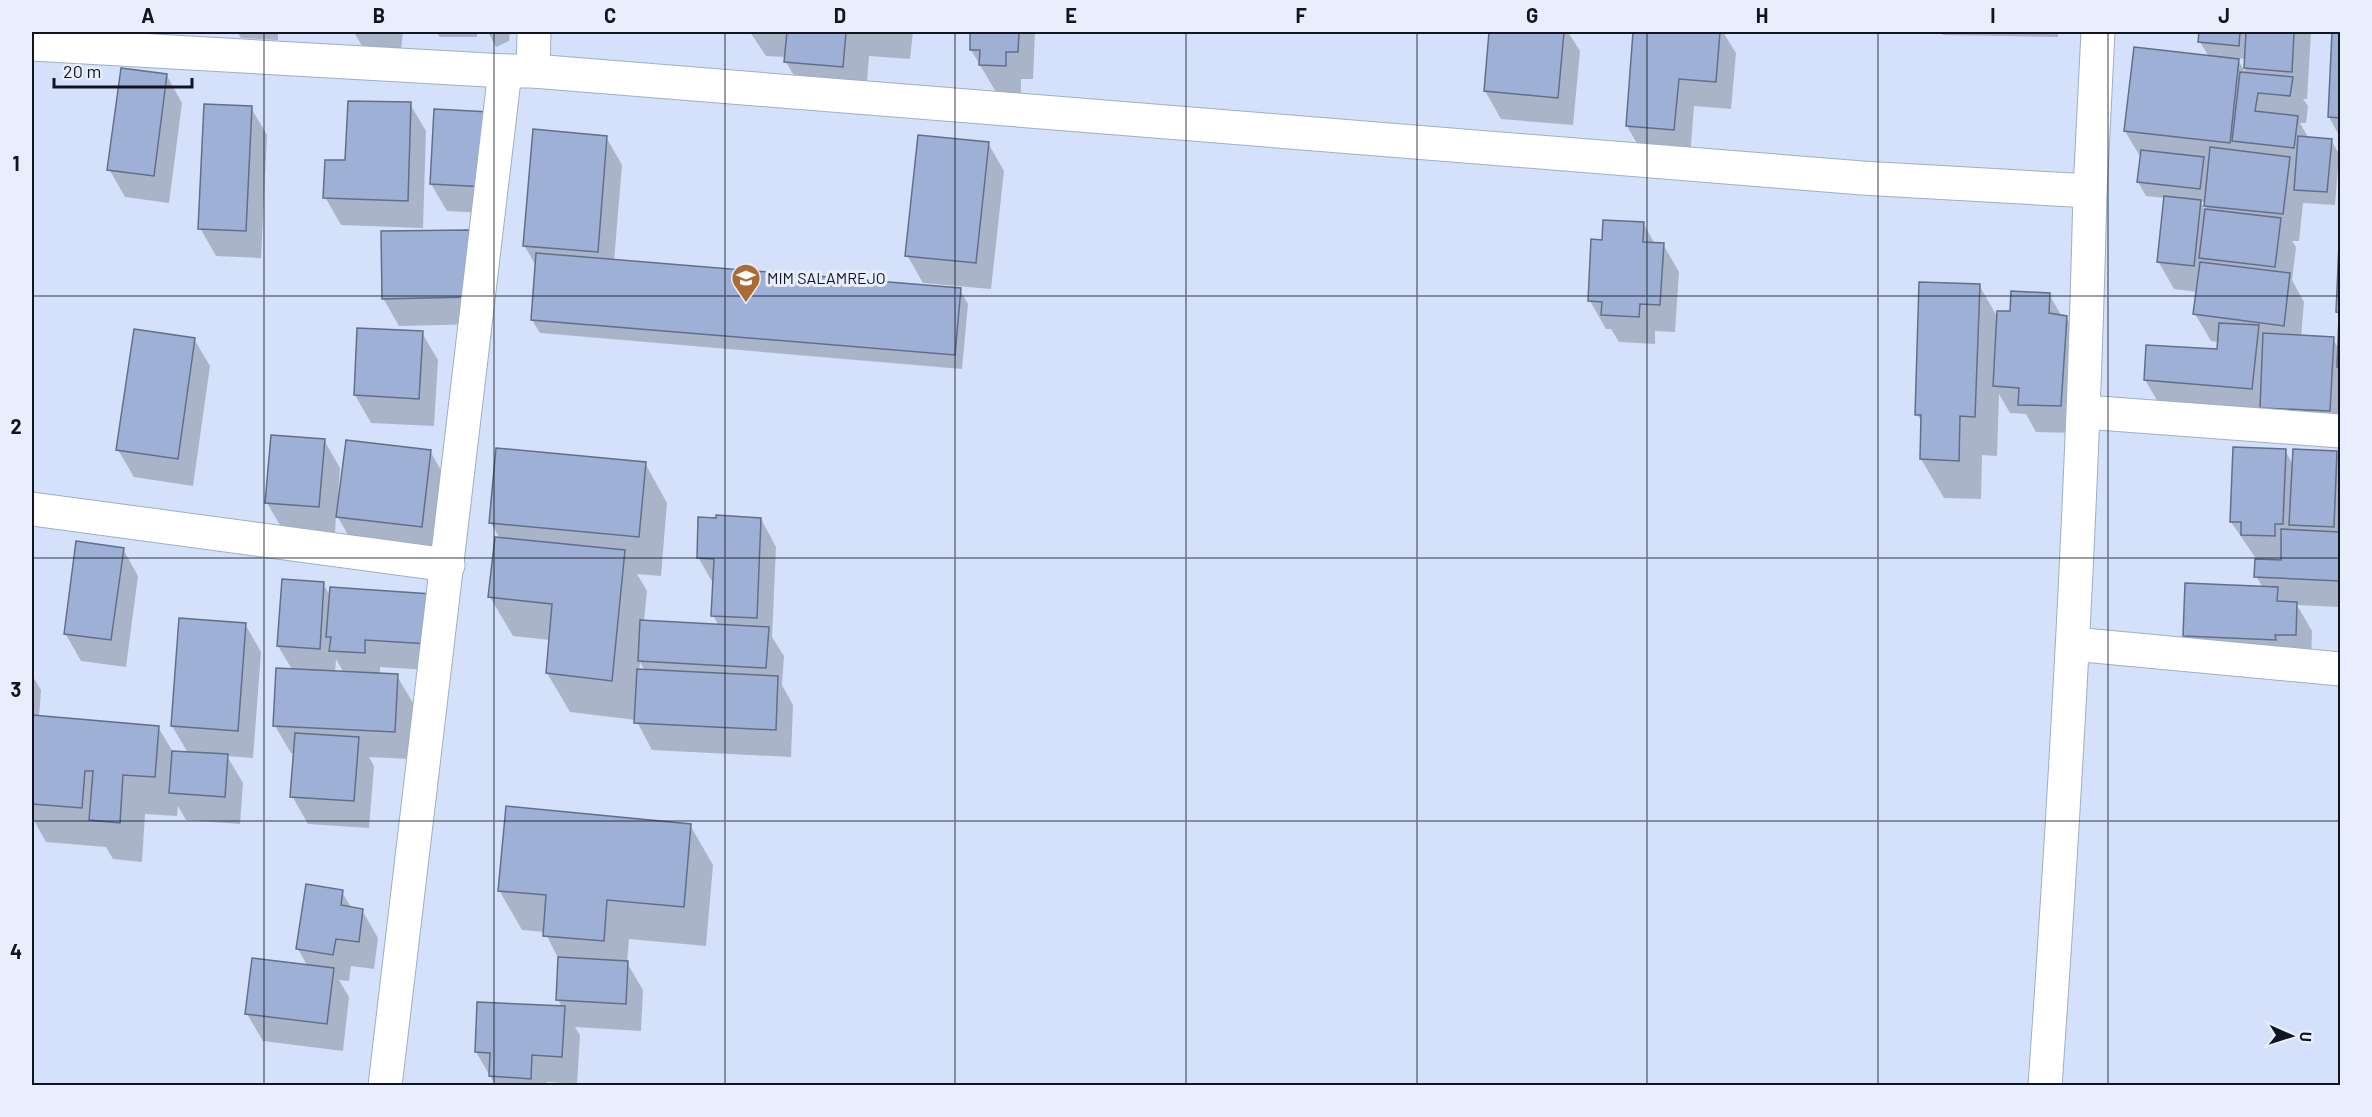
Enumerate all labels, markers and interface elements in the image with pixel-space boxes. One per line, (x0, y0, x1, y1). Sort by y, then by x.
text: A (141, 3, 155, 27)
text: B (373, 3, 385, 27)
text: C (604, 3, 616, 27)
text: D (834, 3, 846, 27)
text: E (1065, 3, 1077, 27)
text: F (1295, 3, 1307, 27)
text: G (1526, 3, 1538, 27)
text: H (1756, 3, 1768, 27)
text: I (1990, 3, 1996, 27)
text: J (2218, 3, 2230, 27)
scale bar (54, 51, 192, 89)
text: 20 m (63, 60, 101, 82)
text: 1 (12, 151, 20, 175)
school or university icon: MIM SALAMREJO (730, 262, 762, 304)
place label: MIM SALAMREJO (767, 268, 886, 287)
text: 2 (10, 414, 22, 438)
text: 3 (11, 677, 21, 701)
text: 4 (10, 939, 22, 963)
north arrow (2261, 1006, 2321, 1066)
text: U (2297, 1031, 2316, 1042)

